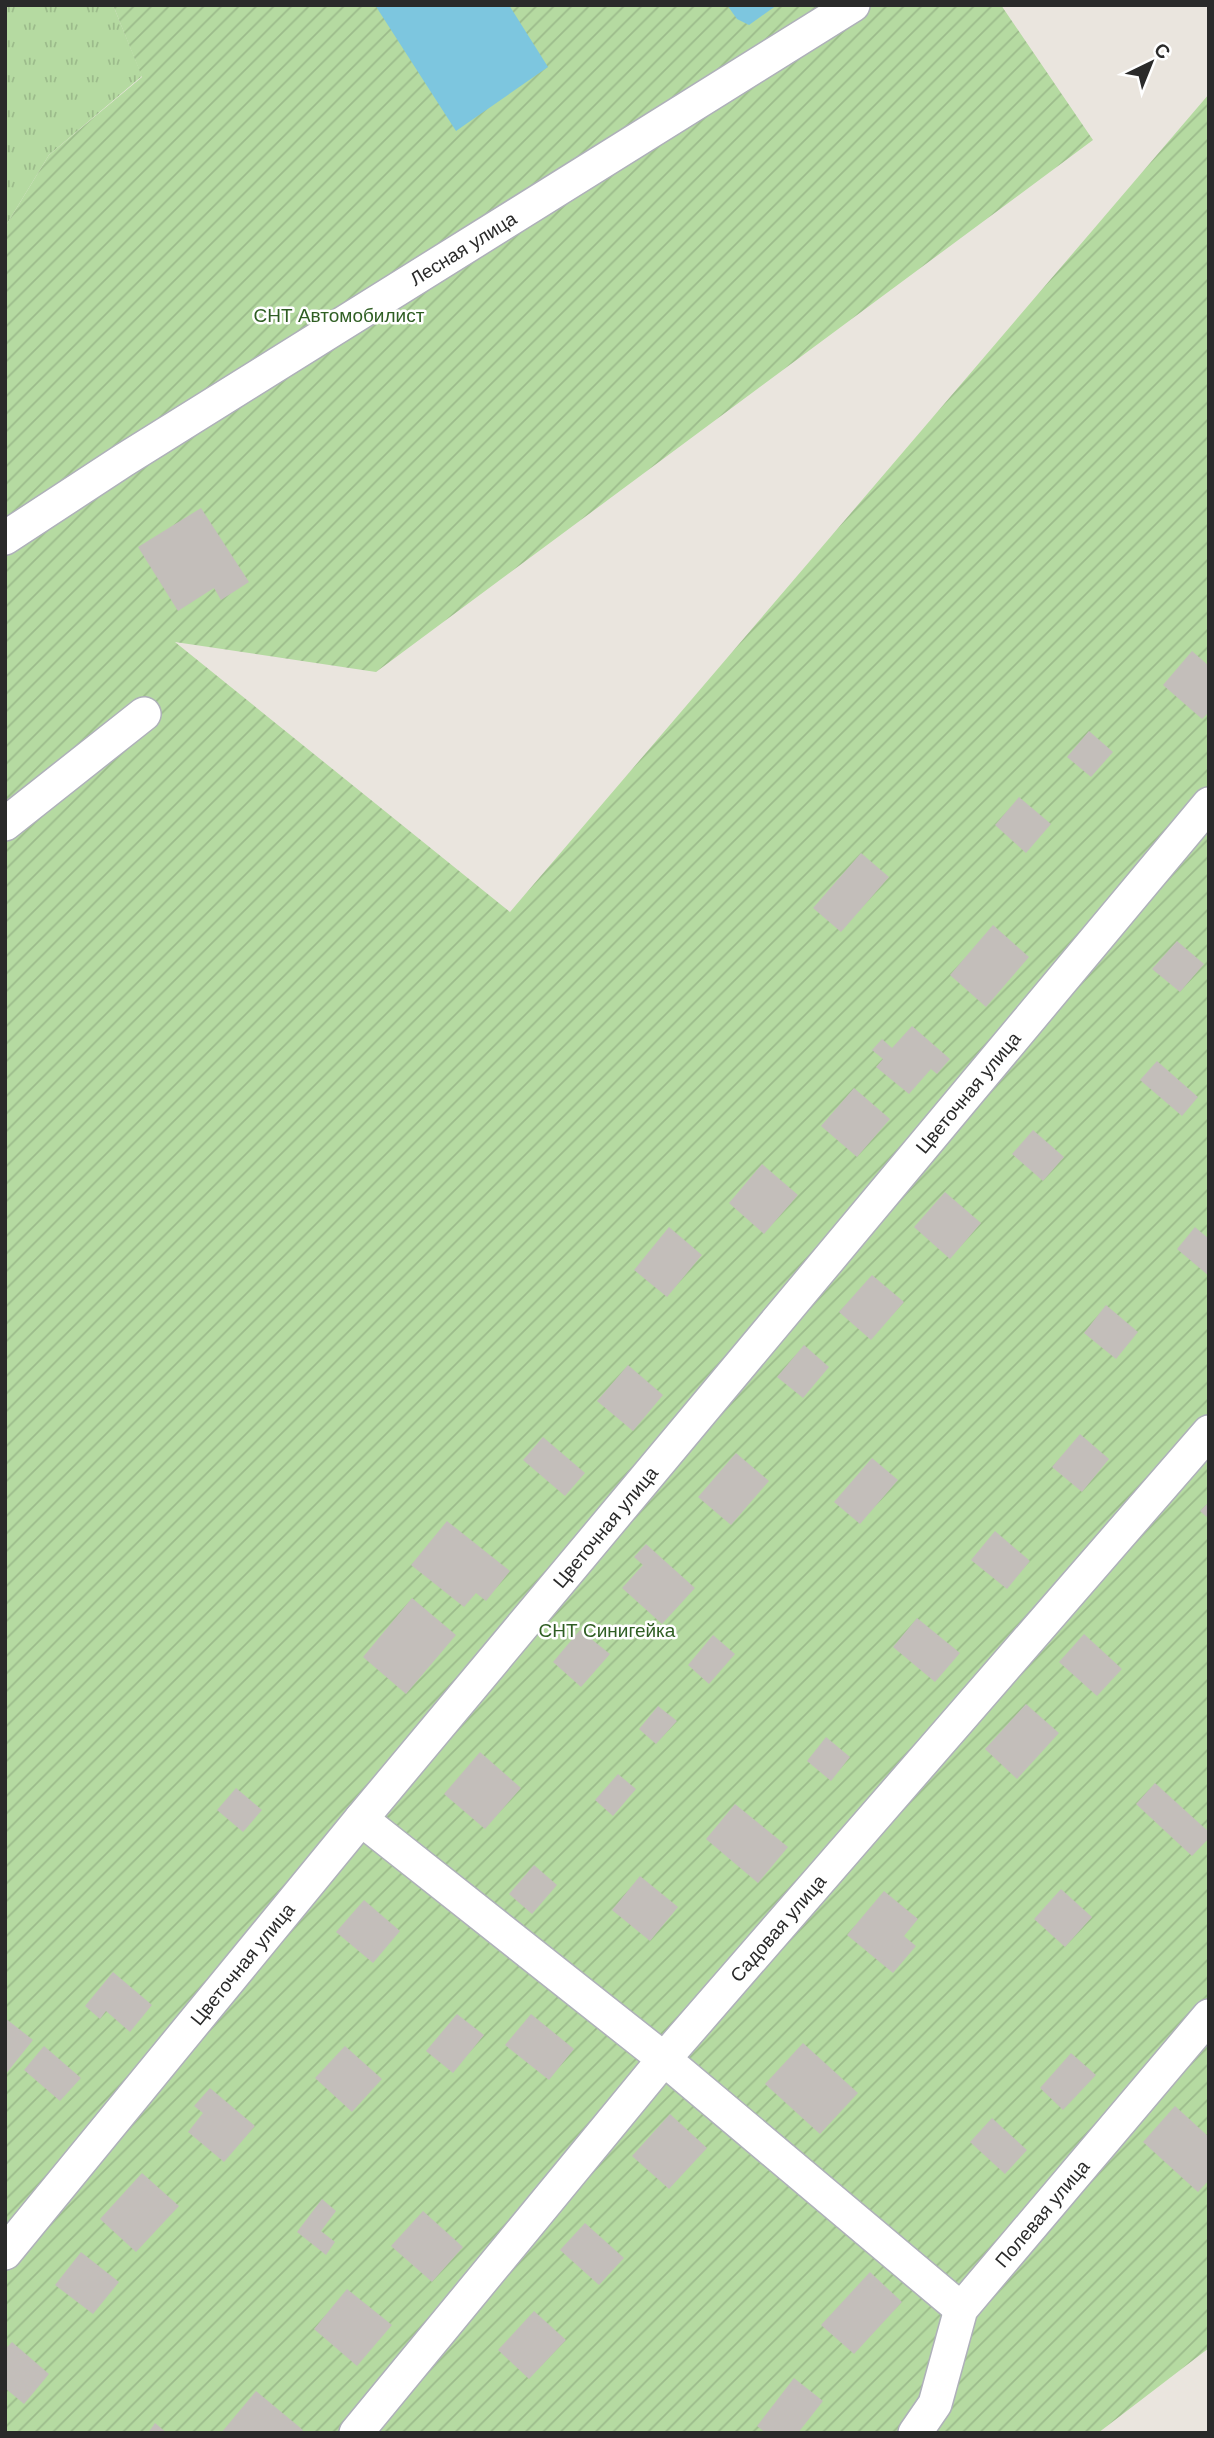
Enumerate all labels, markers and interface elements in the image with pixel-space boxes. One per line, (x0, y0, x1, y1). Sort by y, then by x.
north arrow (1116, 28, 1186, 98)
text: С (1150, 39, 1175, 63)
street label: Лесная улица (406, 207, 521, 289)
park label: СНТ Автомобилист (254, 305, 425, 326)
street label: Цветочная улица (911, 1027, 1025, 1157)
street label: Цветочная улица (548, 1462, 662, 1592)
park label: СНТ Синигейка (539, 1620, 676, 1641)
street label: Садовая улица (726, 1870, 830, 1986)
street label: Цветочная улица (186, 1898, 299, 2029)
street label: Полевая улица (991, 2155, 1093, 2271)

